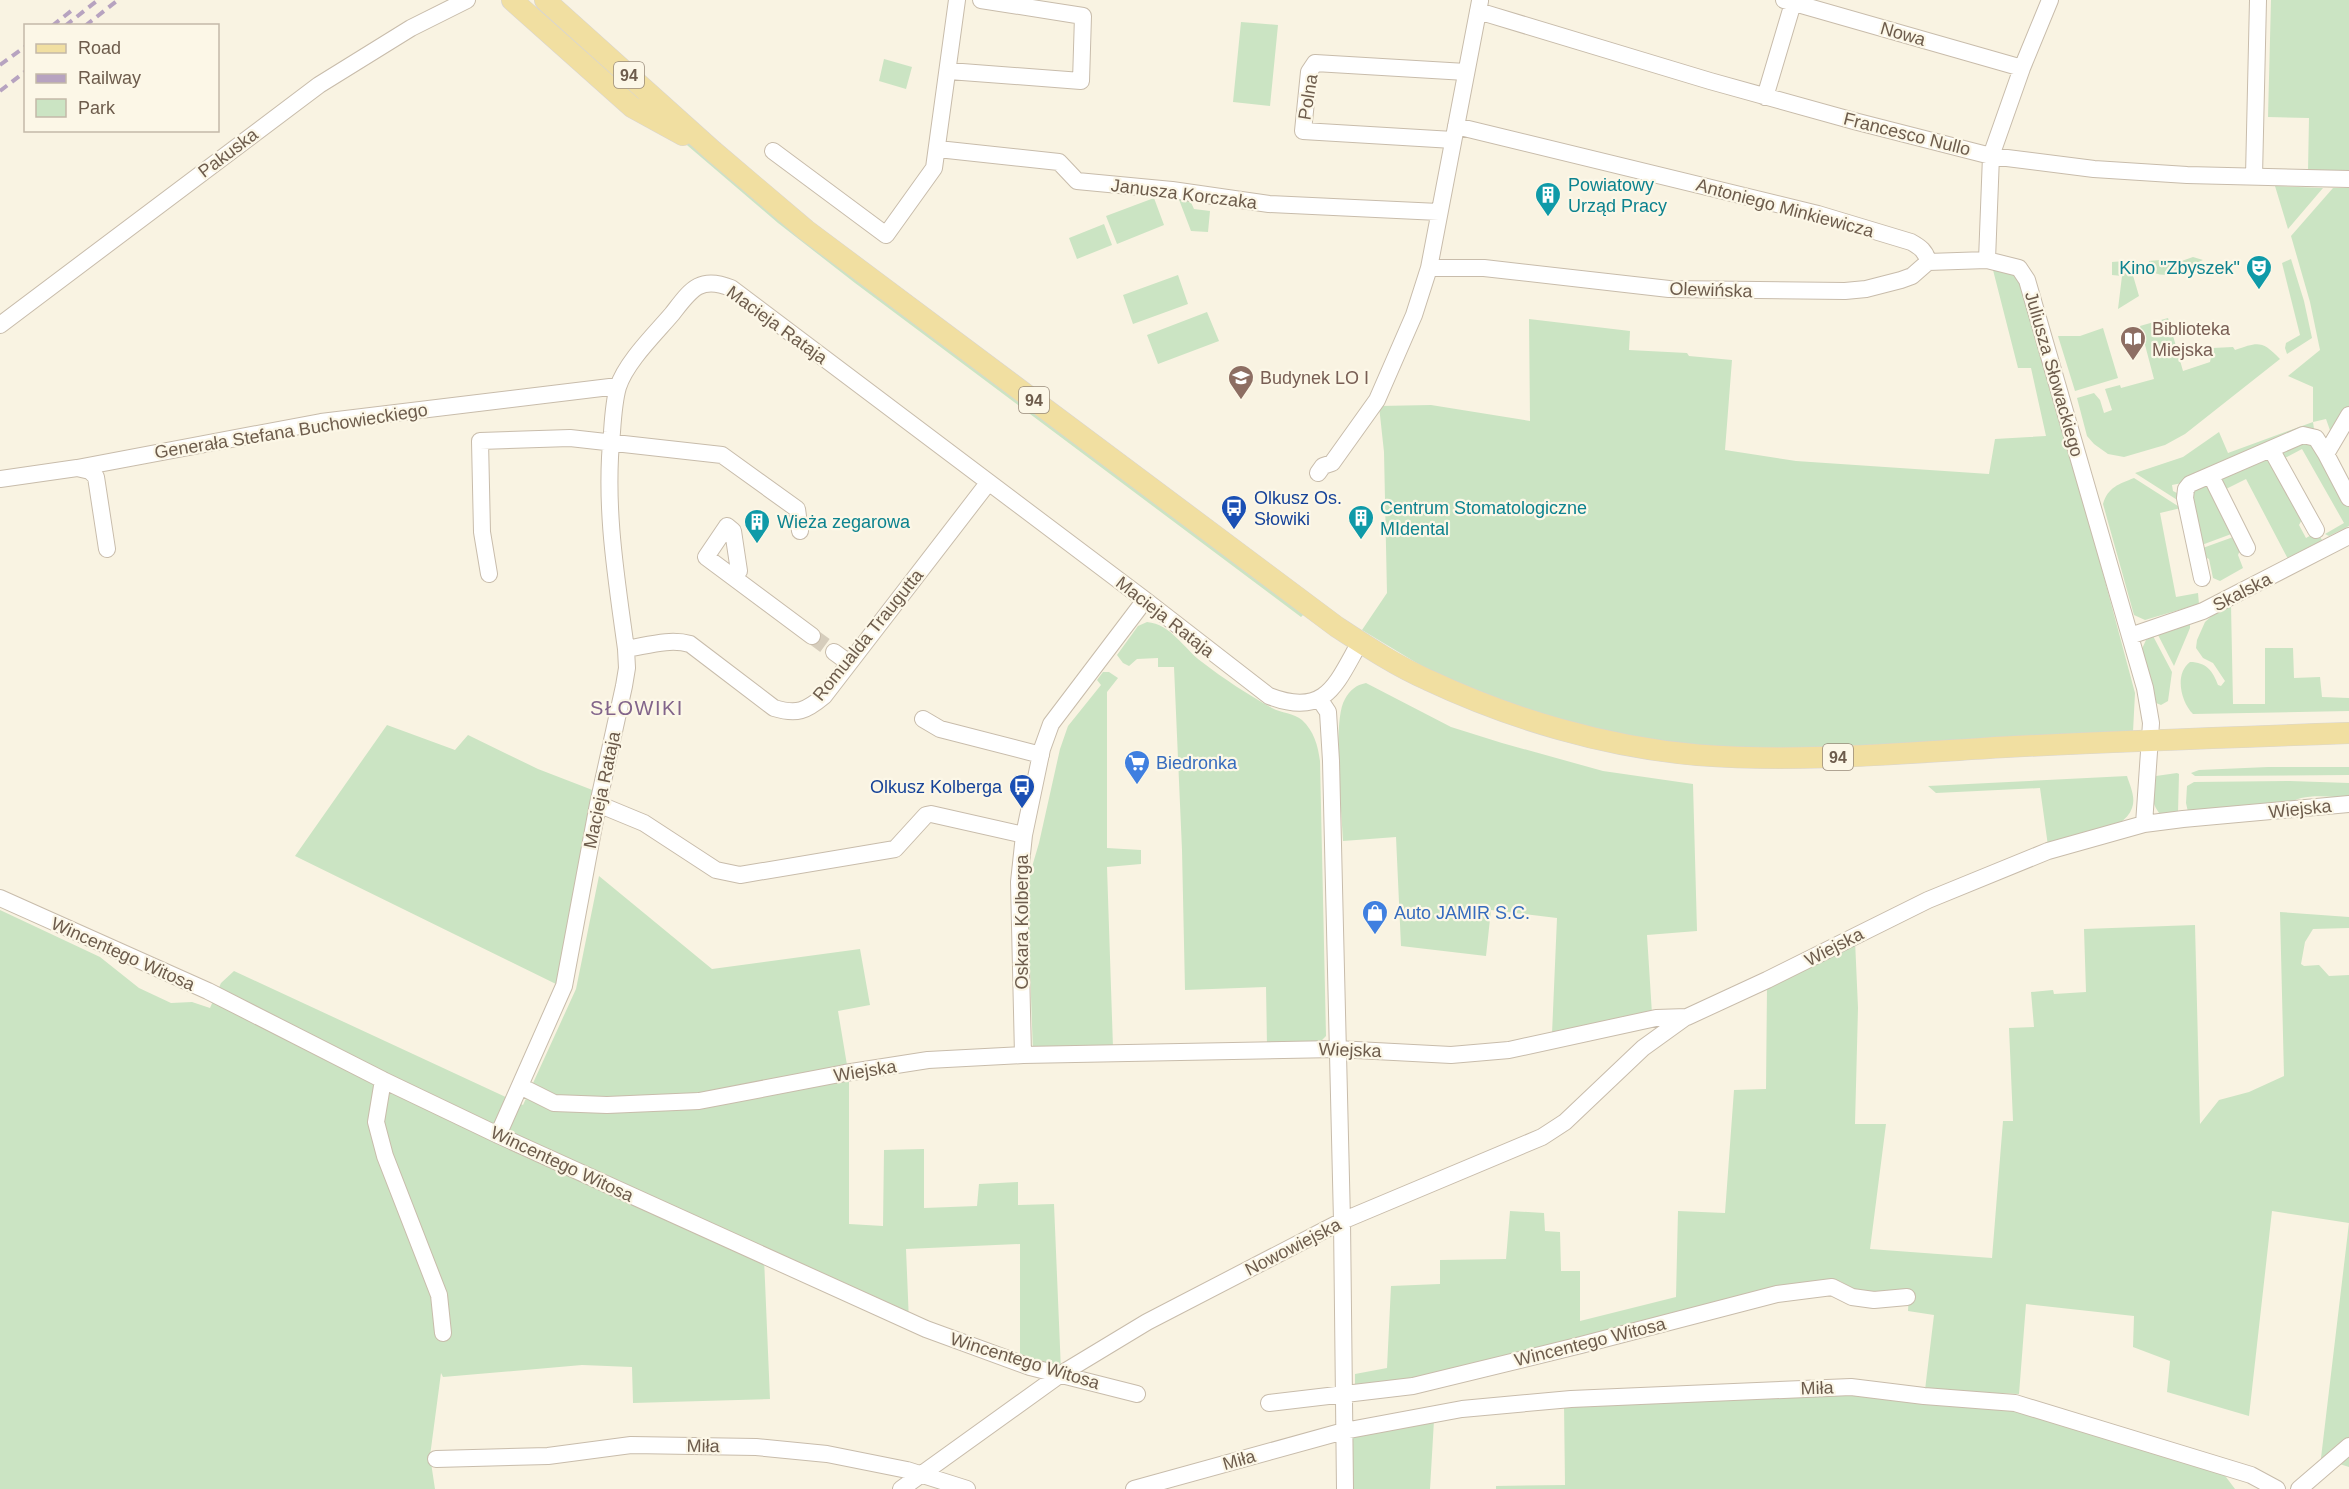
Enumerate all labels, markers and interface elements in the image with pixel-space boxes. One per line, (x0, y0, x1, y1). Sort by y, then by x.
street label: Nowa (1878, 18, 1929, 50)
legend (24, 24, 219, 132)
text: Road (78, 38, 121, 58)
road number: 94 (614, 62, 644, 88)
text: Railway (78, 68, 141, 88)
street label: Polna (1295, 72, 1322, 121)
text: Park (78, 98, 116, 118)
street label: Francesco Nullo (1841, 109, 1973, 159)
street label: Pakuska (194, 124, 262, 182)
street label: Janusza Korczaka (1110, 175, 1259, 213)
place label: Powiatowy Urząd Pracy (1568, 175, 1667, 216)
street label: Antoniego Minkiewicza (1694, 175, 1877, 242)
building icon: Powiatowy Urząd Pracy (1533, 180, 1563, 218)
theatre icon: Kino "Zbyszek" (2244, 253, 2274, 291)
place label: Kino "Zbyszek" (2119, 258, 2240, 278)
street label: Olewińska (1669, 279, 1754, 301)
street label: Macieja Rataja (723, 282, 832, 369)
street label: Juliusza Słowackiego (2021, 289, 2087, 459)
place label: Biblioteka Miejska (2152, 319, 2231, 360)
library icon: Biblioteka Miejska (2118, 324, 2148, 362)
school or university icon: Budynek LO I (1226, 363, 1256, 401)
place label: Budynek LO I (1260, 368, 1369, 388)
road number: 94 (1019, 387, 1049, 413)
street label: Generała Stefana Buchowieckiego (153, 400, 429, 462)
place label: Olkusz Os. Słowiki (1254, 488, 1342, 529)
bus stop icon: Olkusz Os. Słowiki (1219, 493, 1249, 531)
place label: Centrum Stomatologiczne MIdental (1380, 498, 1587, 539)
building icon: Centrum Stomatologiczne MIdental (1346, 503, 1376, 541)
building icon: Wieża zegarowa (742, 507, 772, 545)
place label: Wieża zegarowa (777, 512, 911, 532)
street label: Romualda Traugutta (809, 565, 928, 705)
street label: Skalska (2209, 568, 2275, 615)
street label: Macieja Rataja (1112, 572, 1219, 662)
district label: SŁOWIKI (590, 697, 684, 719)
street label: Macieja Rataja (580, 729, 624, 850)
road number: 94 (1823, 744, 1853, 770)
supermarket icon: Biedronka (1122, 748, 1152, 786)
place label: Biedronka (1156, 753, 1238, 773)
bus stop icon: Olkusz Kolberga (1007, 772, 1037, 810)
place label: Olkusz Kolberga (870, 777, 1003, 797)
street label: Wiejska (2268, 796, 2333, 822)
street label: Oskara Kolberga (1012, 853, 1032, 990)
shop icon: Auto JAMIR S.C. (1360, 898, 1390, 936)
place label: Auto JAMIR S.C. (1394, 903, 1530, 923)
street label: Wincentego Witosa (48, 913, 199, 995)
street label: Wiejska (1801, 923, 1867, 970)
street label: Wiejska (1318, 1039, 1383, 1061)
street label: Wiejska (832, 1056, 899, 1086)
street label: Wincentego Witosa (487, 1122, 637, 1206)
street label: Nowowiejska (1242, 1214, 1345, 1280)
street label: Wincentego Witosa (1512, 1313, 1669, 1370)
street label: Wincentego Witosa (948, 1329, 1103, 1394)
street label: Miła (1800, 1377, 1835, 1399)
street label: Miła (686, 1436, 721, 1456)
street label: Miła (1220, 1446, 1259, 1474)

